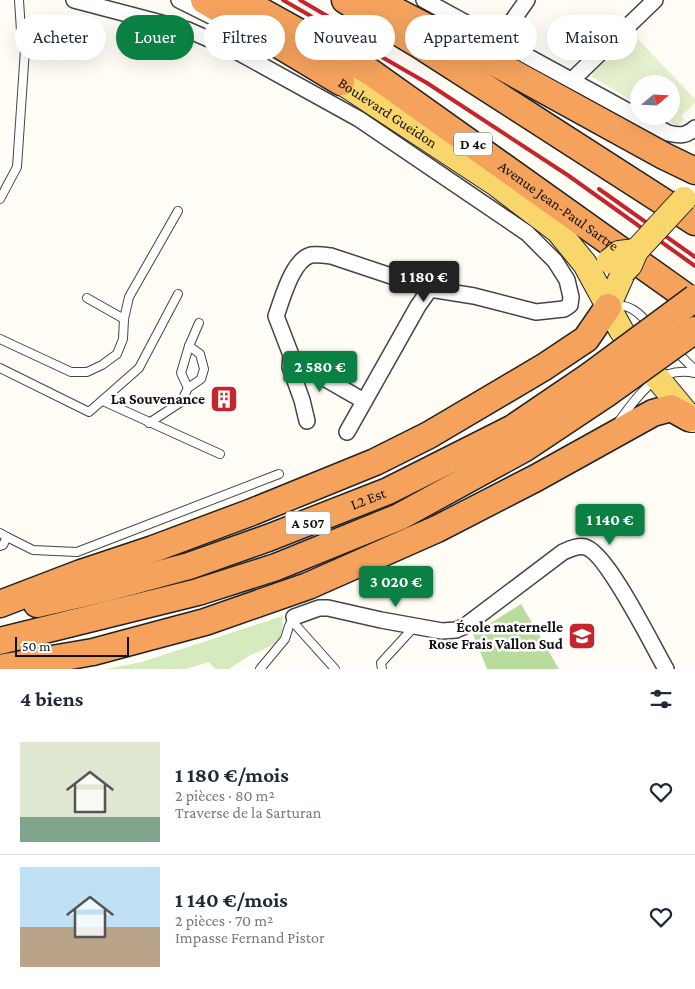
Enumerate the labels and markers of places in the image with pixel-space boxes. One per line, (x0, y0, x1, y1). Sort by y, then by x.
pin: 1 180 € (378, 260, 470, 303)
pin: 2 580 € (274, 350, 366, 393)
building icon: La Souvenance (209, 384, 239, 414)
place label: La Souvenance (111, 391, 205, 407)
pin: 1 140 € (564, 504, 656, 546)
pin: 3 020 € (350, 566, 442, 608)
place label: École maternelle Rose Frais Vallon Sud (428, 619, 564, 652)
school or university icon: École maternelle Rose Frais Vallon Sud (567, 621, 597, 651)

